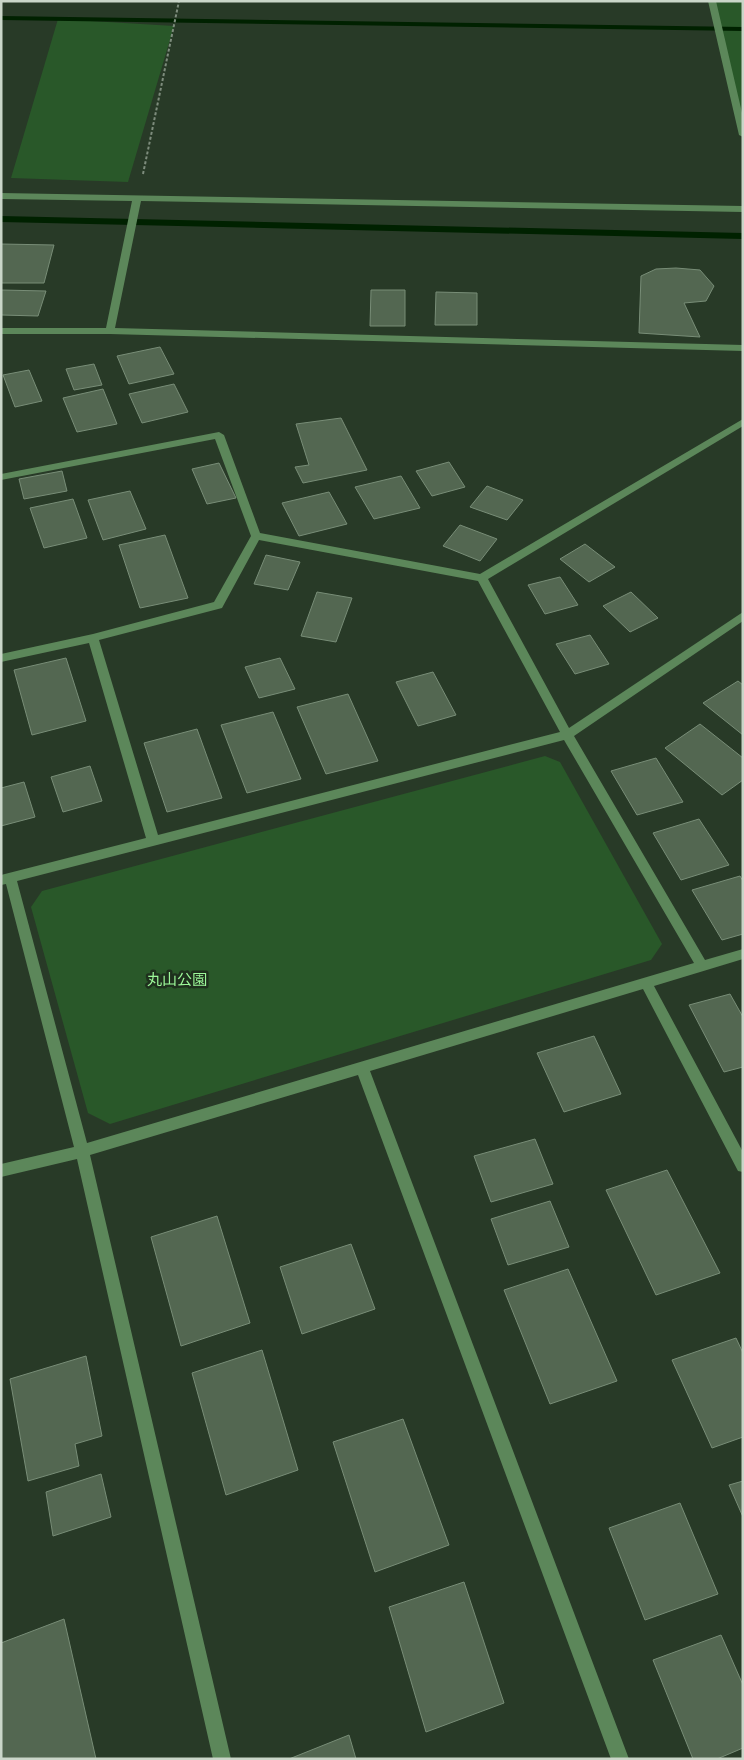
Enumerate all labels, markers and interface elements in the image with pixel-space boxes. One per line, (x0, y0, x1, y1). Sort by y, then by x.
park label: 丸山公園 (147, 971, 207, 988)

